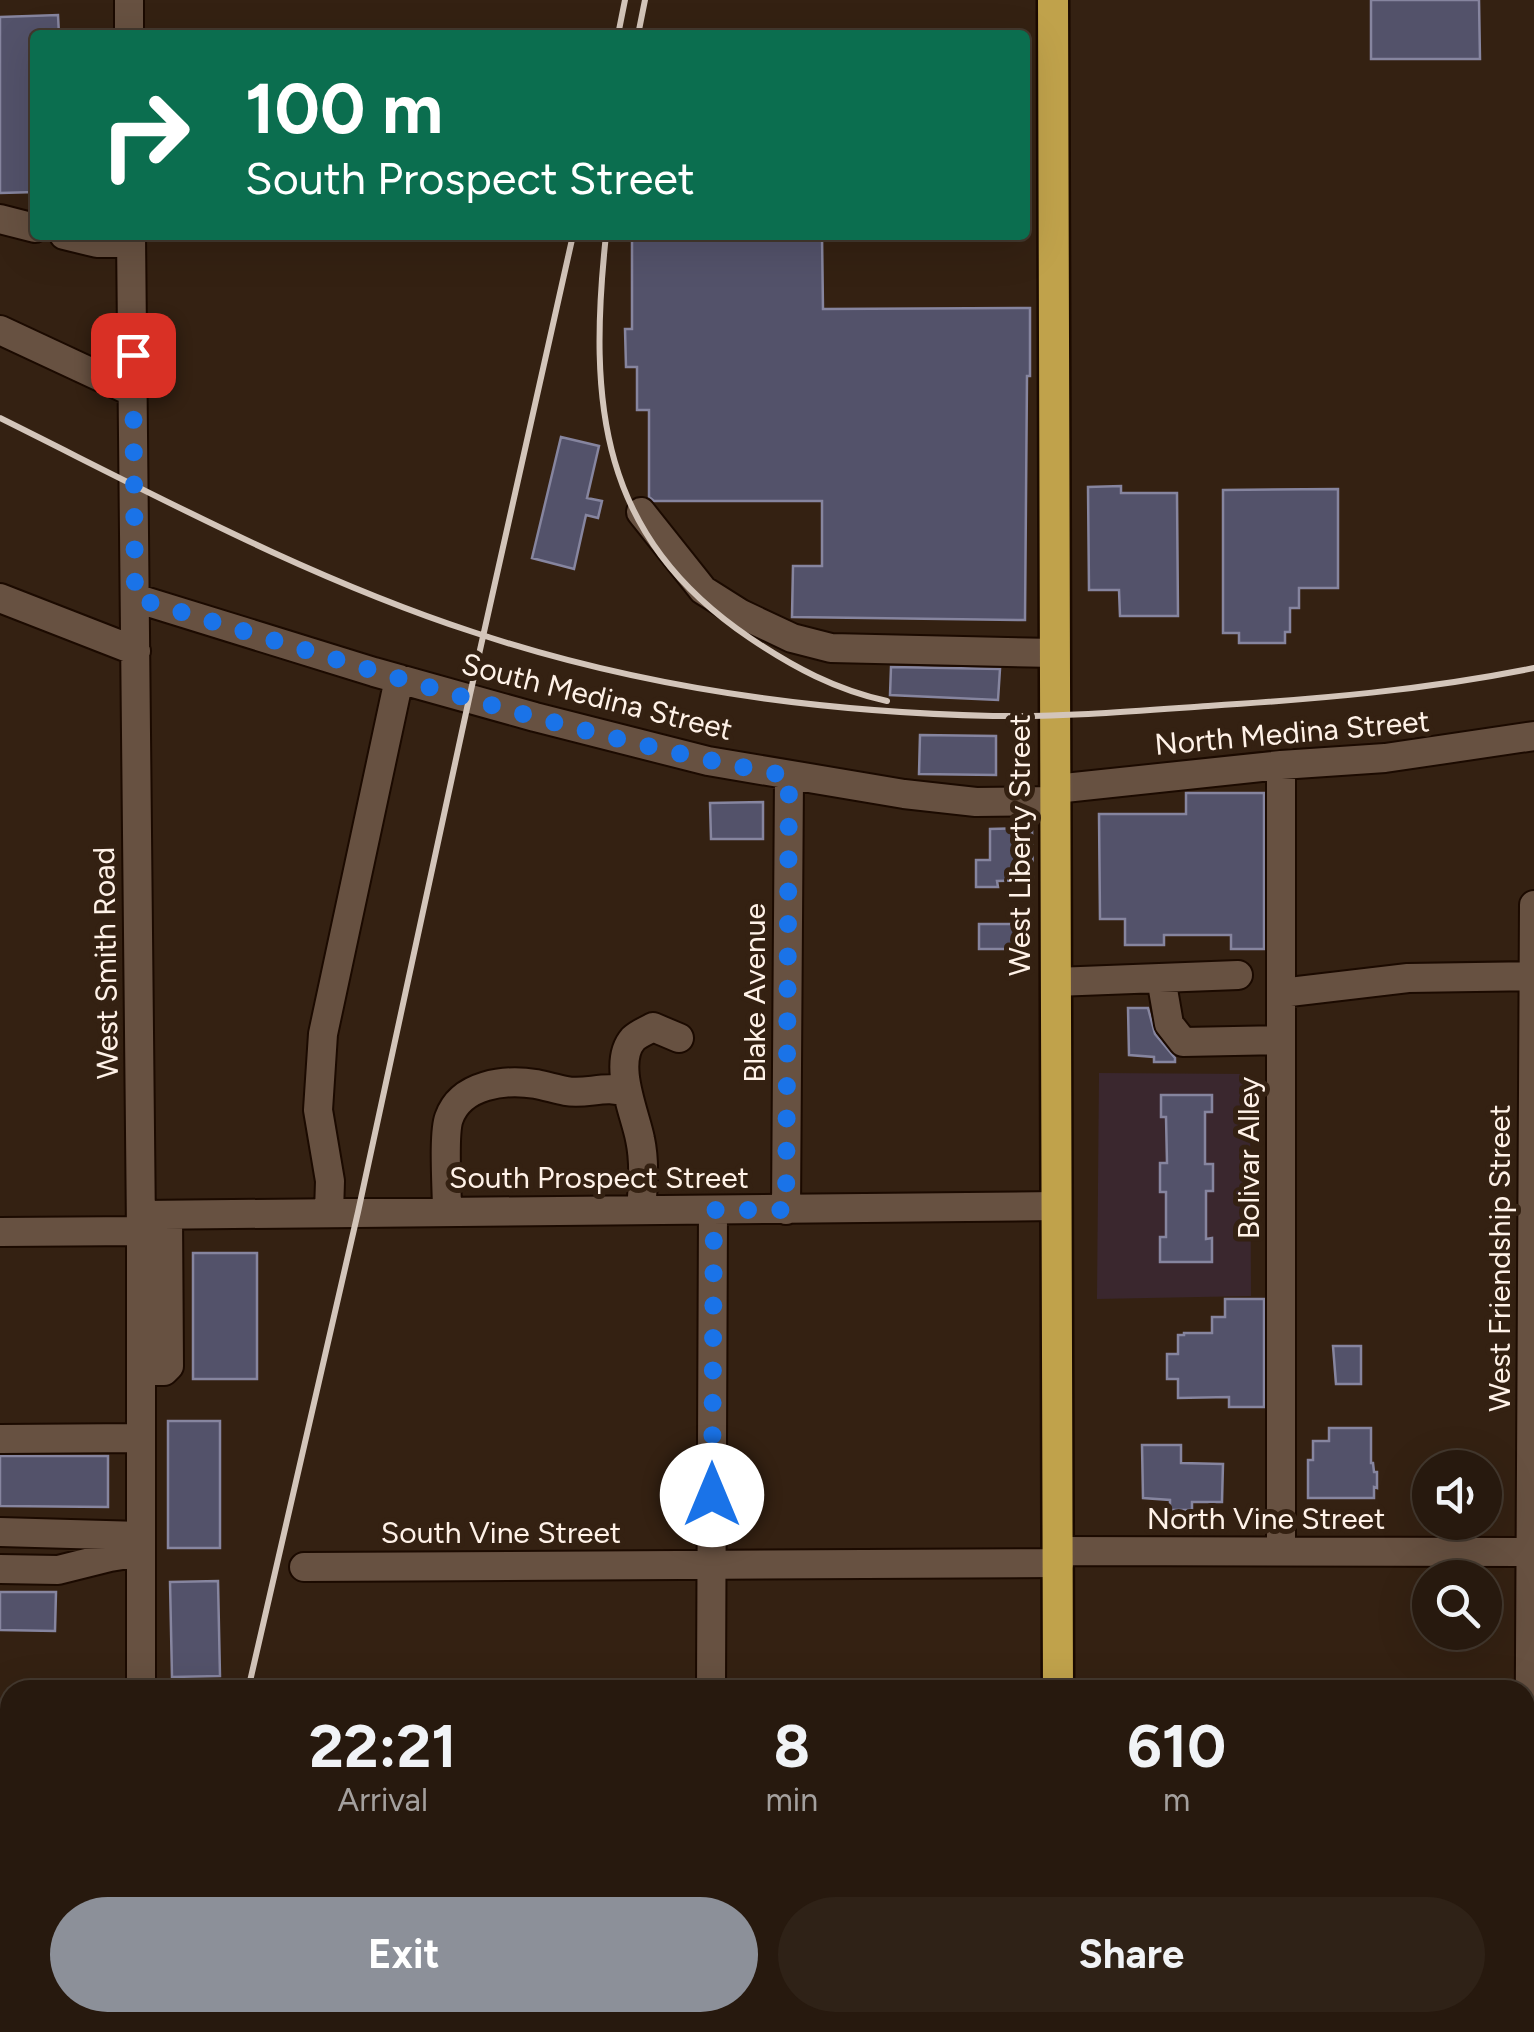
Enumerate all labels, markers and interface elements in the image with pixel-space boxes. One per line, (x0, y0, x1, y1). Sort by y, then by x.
text: 100 m (245, 66, 443, 151)
icon: right (80, 70, 210, 200)
text: South Prospect Street (245, 151, 695, 205)
pin (91, 313, 176, 398)
icon: arrive (106, 328, 161, 383)
street label: South Medina Street (458, 645, 736, 748)
street label: North Medina Street (1153, 702, 1431, 763)
street label: West Liberty Street (1001, 714, 1038, 976)
street label: West Smith Road (85, 847, 126, 1079)
street label: Blake Avenue (736, 903, 773, 1083)
street label: Bolivar Alley (1230, 1076, 1267, 1239)
street label: West Friendship Street (1481, 1104, 1518, 1412)
street label: South Prospect Street (449, 1159, 749, 1196)
position arrow (660, 1443, 764, 1547)
map controls (1412, 1450, 1502, 1650)
button: sound (1412, 1450, 1502, 1540)
street label: North Vine Street (1147, 1500, 1385, 1537)
street label: South Vine Street (381, 1514, 621, 1551)
button: search (1412, 1560, 1502, 1650)
text: 22:21 (309, 1710, 457, 1782)
text: 8 (773, 1710, 810, 1782)
text: 610 (1127, 1710, 1226, 1782)
text: Arrival (338, 1781, 428, 1819)
text: min (766, 1781, 818, 1819)
text: m (1163, 1781, 1190, 1819)
button: Exit (50, 1897, 758, 2012)
button: Share (778, 1897, 1485, 2012)

